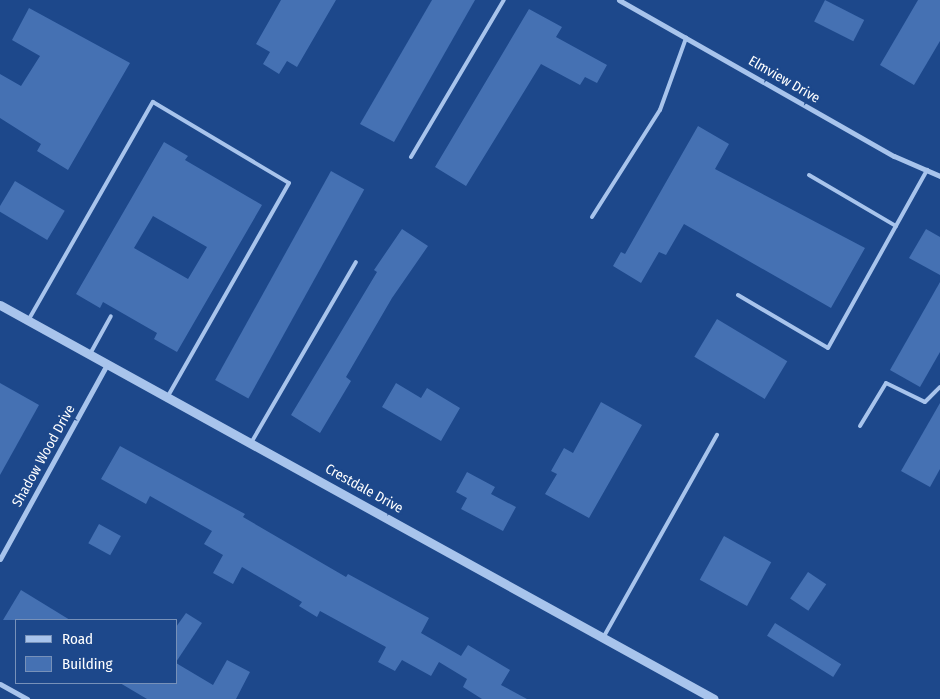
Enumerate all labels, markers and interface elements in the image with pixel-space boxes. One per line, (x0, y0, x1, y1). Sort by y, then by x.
street label: Elmview Drive (745, 53, 823, 107)
street label: Shadow Wood Drive (9, 402, 79, 510)
street label: Crestdale Drive (322, 461, 406, 517)
legend (15, 619, 178, 684)
text: Road (62, 630, 93, 648)
text: Building (62, 655, 113, 673)

